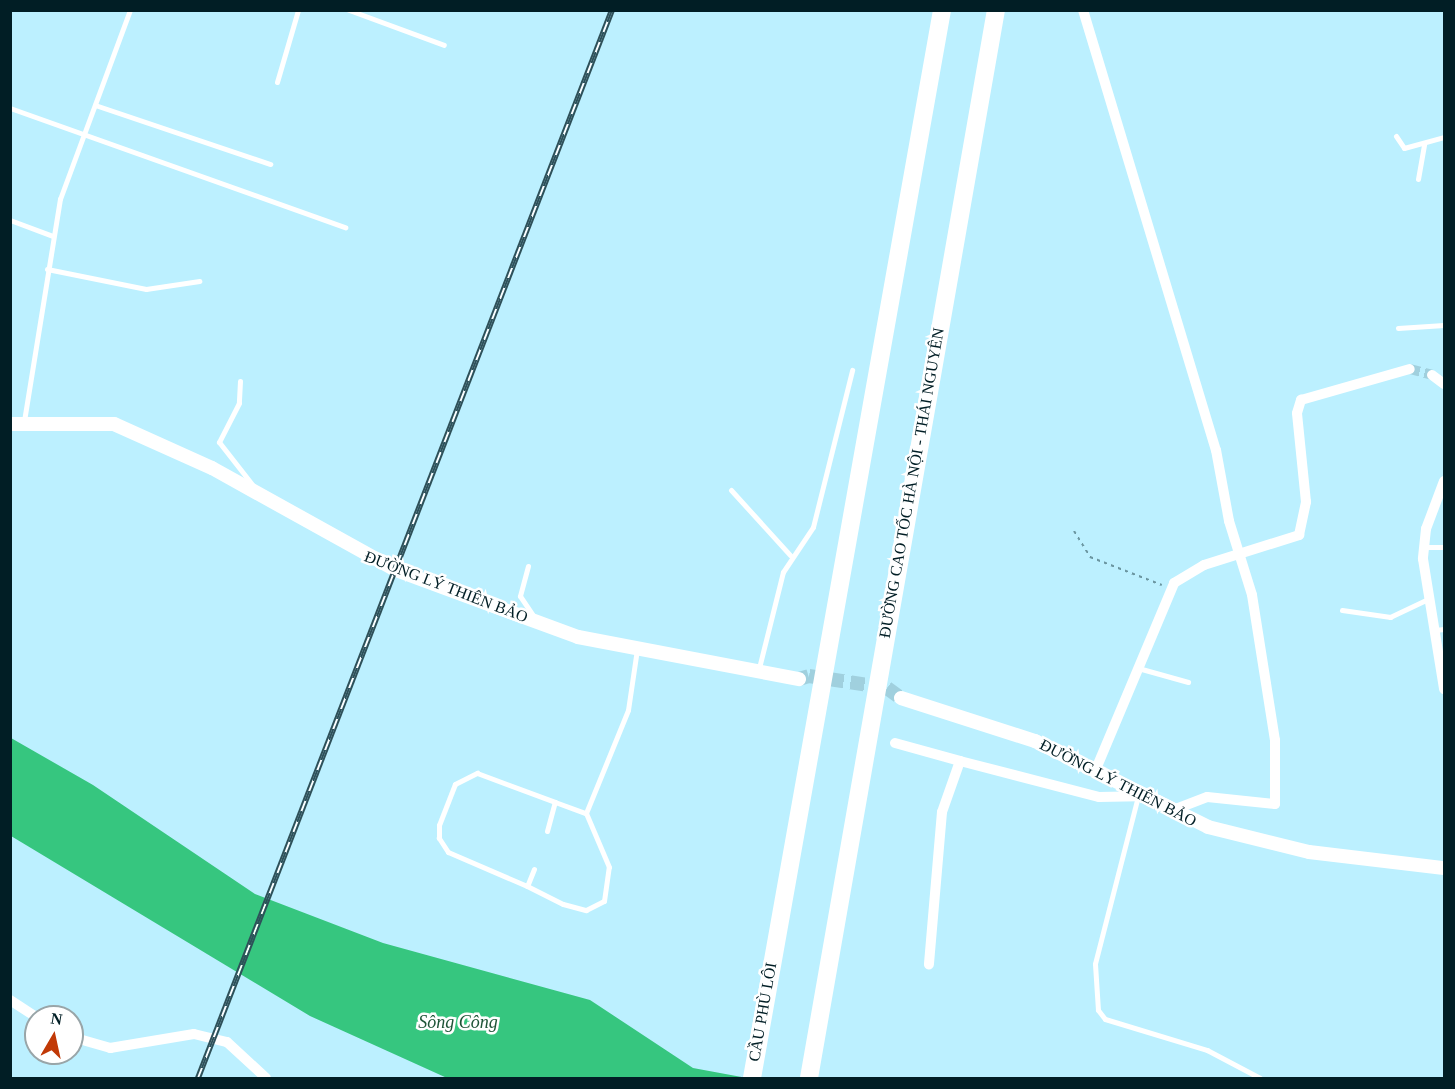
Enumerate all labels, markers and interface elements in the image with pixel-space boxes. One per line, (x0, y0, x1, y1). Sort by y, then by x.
street label: ĐƯỜNG CAO TỐC HÀ NỘI - THÁI NGUYÊN (875, 326, 949, 640)
street label: ĐƯỜNG LÝ THIÊN BẢO (361, 547, 531, 627)
street label: ĐƯỜNG LÝ THIÊN BẢO (1036, 735, 1200, 831)
street label: CẦU PHÙ LÔI (745, 961, 781, 1063)
north arrow (24, 1005, 84, 1065)
text: N (50, 1009, 64, 1028)
water label: Sông Công (418, 1011, 498, 1033)

